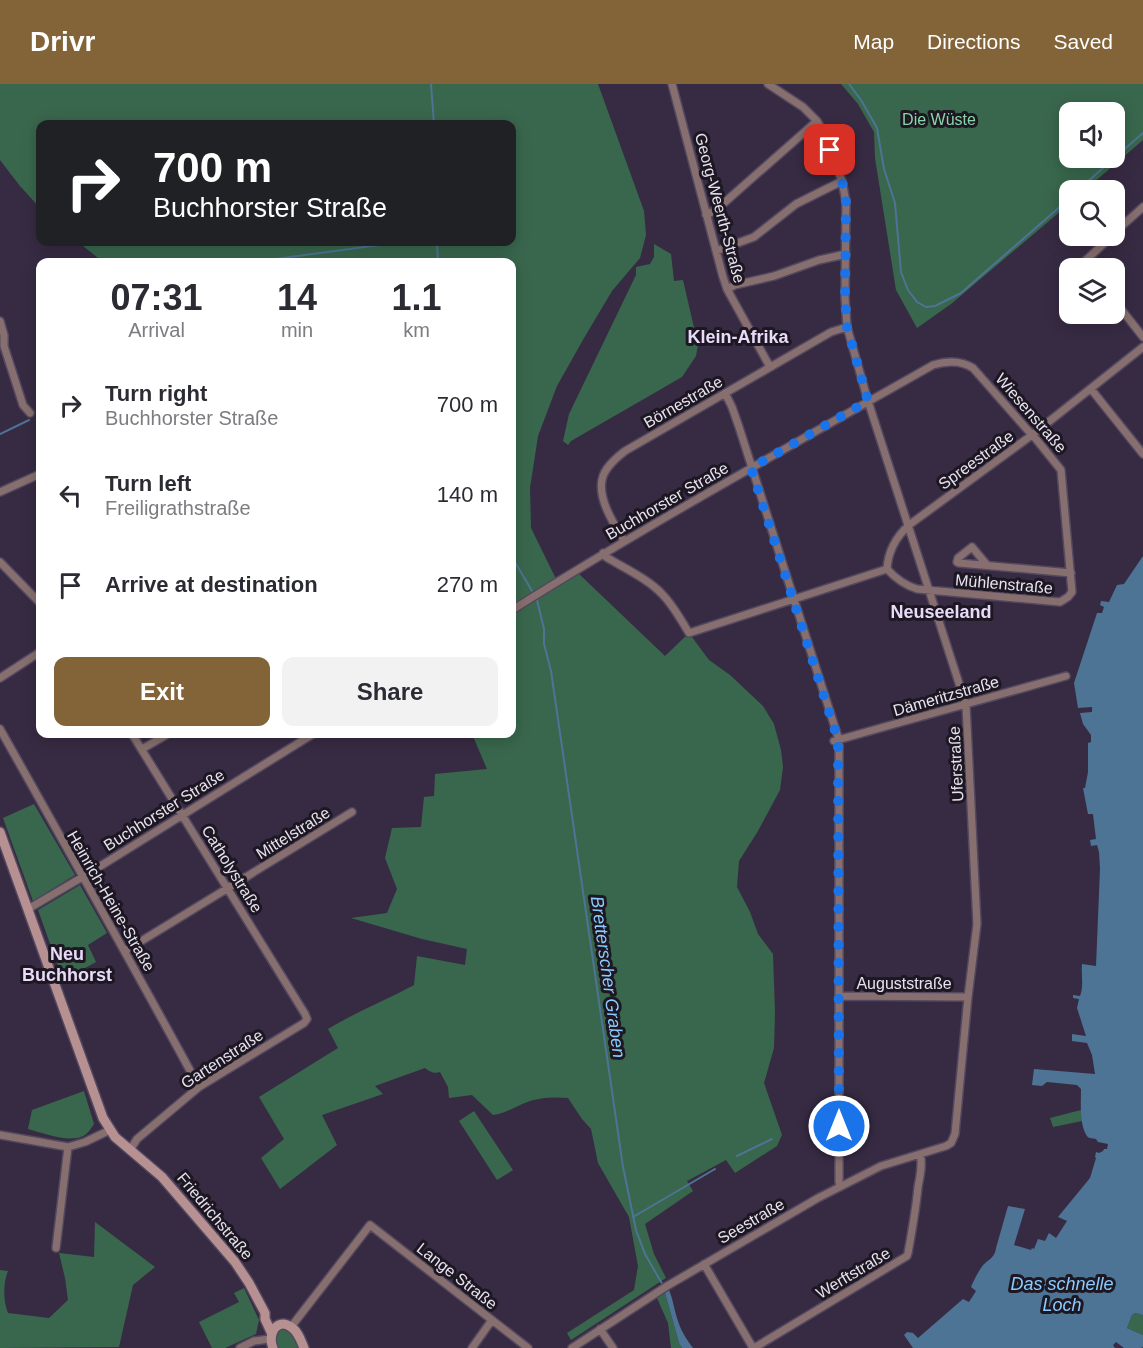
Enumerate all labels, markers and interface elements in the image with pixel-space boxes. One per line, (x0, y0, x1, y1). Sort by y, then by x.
text: Drivr (30, 26, 95, 57)
text: Map (853, 30, 894, 53)
text: Directions (927, 30, 1020, 53)
text: Saved (1053, 30, 1113, 53)
map controls (1059, 102, 1125, 324)
button: sound (1059, 102, 1125, 168)
park label: Die Wüste (902, 111, 976, 128)
pin (804, 124, 855, 175)
street label: Georg-Weerth-Straße (692, 131, 748, 285)
icon: arrive (813, 133, 846, 166)
icon: right (54, 144, 132, 222)
text: 700 m (153, 144, 272, 191)
button: search (1059, 180, 1125, 246)
text: Buchhorster Straße (153, 193, 387, 223)
button: layers (1059, 258, 1125, 324)
text: 07:31 (110, 277, 203, 318)
text: 14 (277, 277, 317, 318)
text: 1.1 (391, 277, 442, 318)
text: Arrival (128, 319, 185, 341)
text: min (281, 319, 313, 341)
text: km (403, 319, 430, 341)
district label: Klein-Afrika (687, 327, 789, 347)
street label: Wiesenstraße (992, 370, 1070, 456)
street label: Börnestraße (641, 373, 725, 431)
text: Turn right (105, 381, 207, 406)
icon: right (54, 389, 87, 422)
text: 700 m (437, 392, 498, 417)
text: Buchhorster Straße (105, 407, 278, 429)
street label: Spreestraße (935, 427, 1017, 493)
street label: Buchhorster Straße (603, 459, 731, 543)
text: Turn left (105, 471, 191, 496)
icon: left (54, 479, 87, 512)
text: 140 m (437, 482, 498, 507)
text: Freiligrathstraße (105, 497, 251, 519)
icon: arrive (54, 569, 87, 602)
street label: Mühlenstraße (955, 571, 1054, 597)
text: Arrive at destination (105, 572, 318, 597)
text: 270 m (437, 572, 498, 597)
district label: Neuseeland (890, 602, 992, 622)
button: Exit (54, 657, 270, 726)
button: Share (282, 657, 498, 726)
street label: Dämeritzstraße (891, 673, 1001, 719)
street label: Uferstraße (946, 726, 966, 802)
street label: Buchhorster Straße (101, 766, 227, 854)
street label: Mittelstraße (253, 804, 333, 862)
street label: Catholystraße (198, 822, 266, 916)
street label: Heinrich-Heine-Straße (64, 828, 158, 974)
water label: Bretterscher Graben (587, 895, 629, 1059)
district label: Neu Buchhorst (22, 944, 112, 985)
street label: Auguststraße (856, 975, 952, 992)
street label: Gartenstraße (178, 1026, 266, 1092)
position arrow (807, 1094, 871, 1158)
street label: Friedrichstraße (174, 1169, 256, 1263)
street label: Seestraße (715, 1195, 787, 1247)
street label: Lange Straße (414, 1239, 501, 1313)
street label: Werftstraße (813, 1244, 893, 1302)
water label: Das schnelle Loch (1010, 1274, 1114, 1315)

